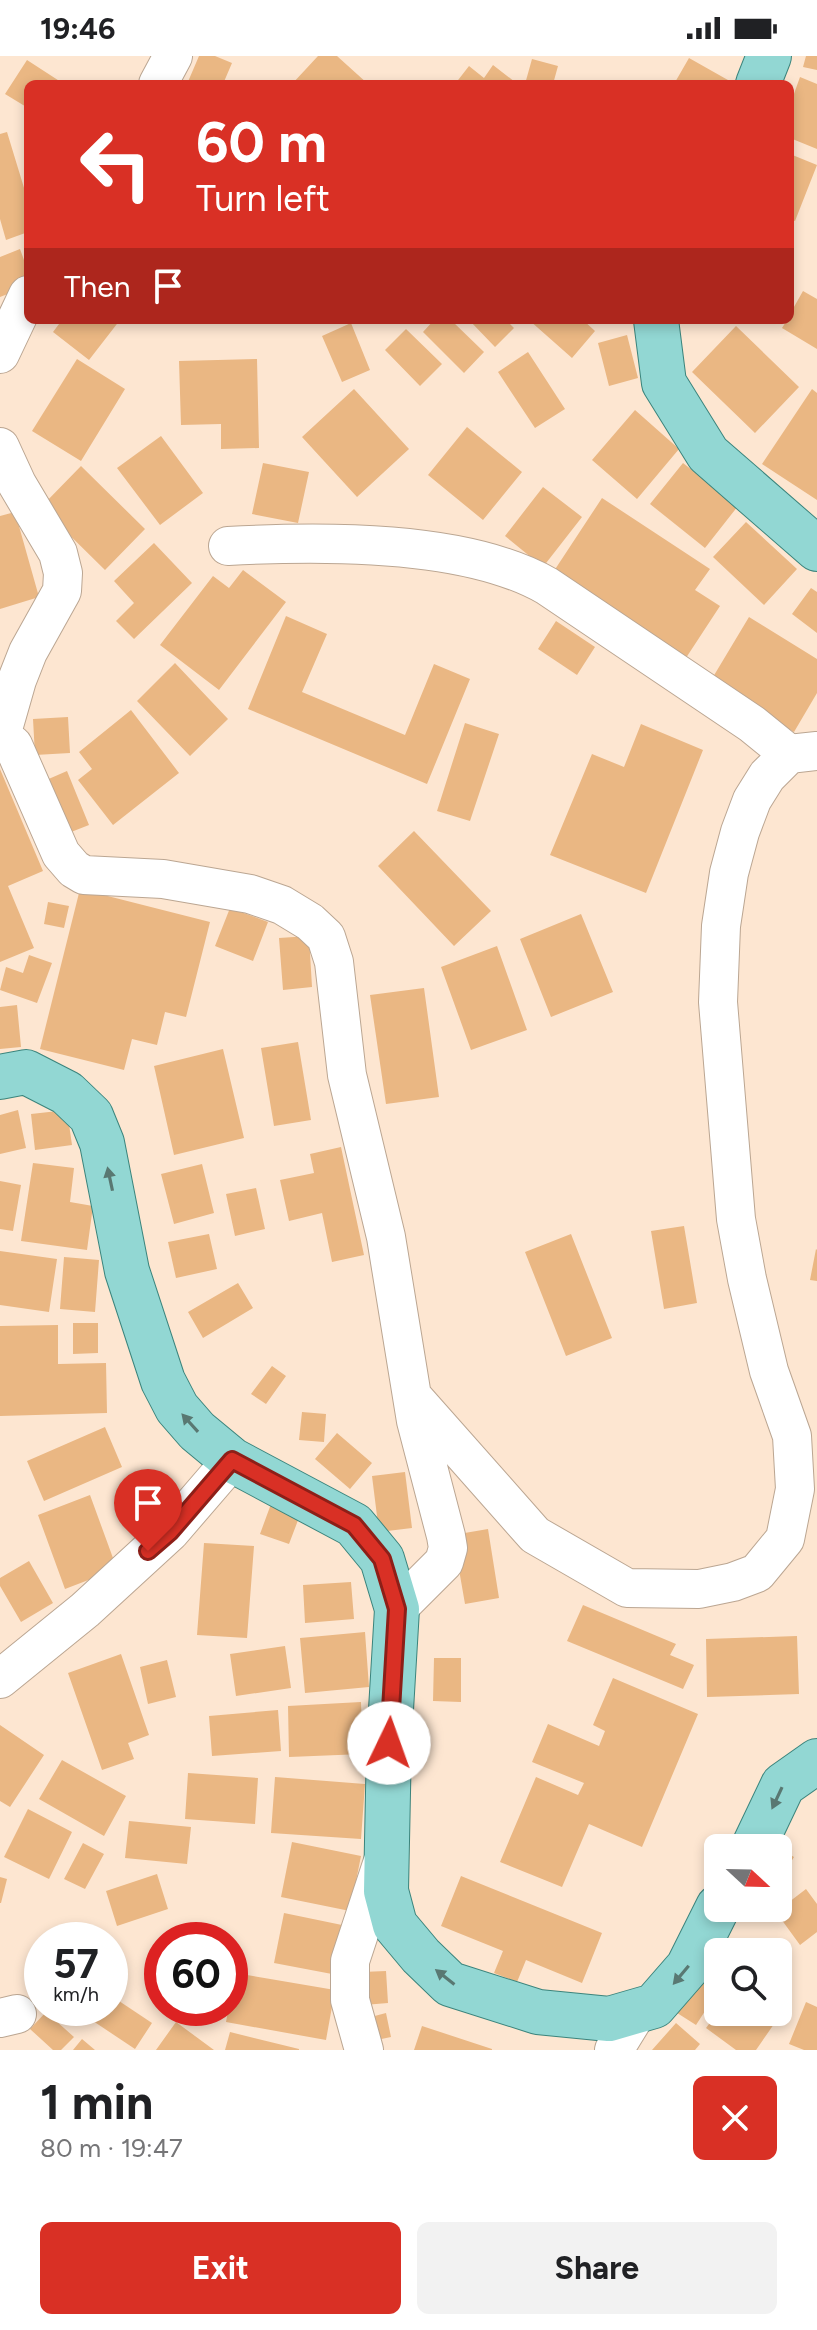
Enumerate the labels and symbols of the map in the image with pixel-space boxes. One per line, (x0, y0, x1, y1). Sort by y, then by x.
one-way arrow (103, 1166, 116, 1191)
one-way arrow (182, 1414, 200, 1433)
pin (114, 1469, 182, 1551)
position arrow (347, 1701, 431, 1785)
one-way arrow (770, 1786, 784, 1809)
north arrow (704, 1834, 792, 1922)
speed limit sign: 60 (144, 1922, 248, 2026)
one-way arrow (673, 1965, 690, 1985)
one-way arrow (434, 1968, 455, 1985)

